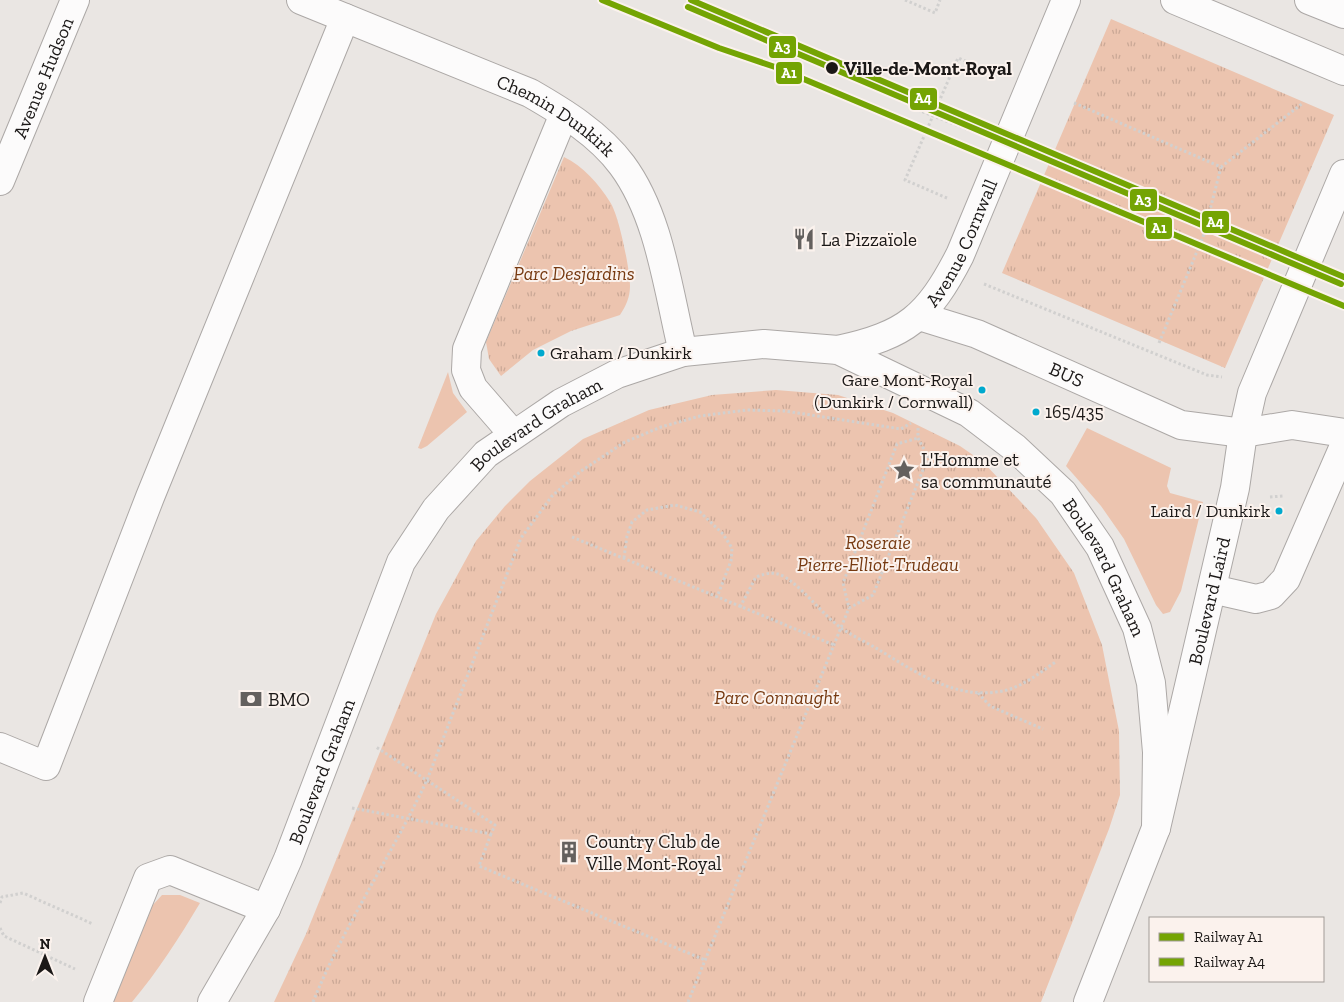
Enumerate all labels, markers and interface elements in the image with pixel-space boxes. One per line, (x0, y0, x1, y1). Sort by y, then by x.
street label: Avenue Hudson (8, 14, 78, 141)
line badge: A3 (768, 35, 797, 59)
text: A3 (773, 39, 791, 56)
place label: Ville-de-Mont-Royal (844, 57, 1013, 80)
marker: Ville-de-Mont-Royal (824, 60, 840, 76)
line badge: A1 (775, 61, 803, 85)
text: A1 (781, 65, 797, 82)
street label: Chemin Dunkirk (494, 69, 621, 161)
line badge: A4 (909, 87, 938, 111)
text: A4 (914, 90, 932, 107)
street label: Avenue Cornwall (920, 176, 1002, 311)
line badge: A3 (1129, 188, 1158, 212)
text: A3 (1134, 192, 1152, 209)
line badge: A4 (1201, 210, 1230, 234)
text: A4 (1206, 214, 1224, 231)
line badge: A1 (1145, 216, 1173, 240)
text: A1 (1151, 220, 1167, 237)
restaurant icon: La Pizzaïole (791, 226, 817, 252)
place label: La Pizzaïole (821, 228, 917, 251)
park label: Parc Desjardins (513, 262, 635, 285)
place label: Graham / Dunkirk (550, 342, 692, 364)
marker: Graham / Dunkirk (536, 348, 546, 358)
street label: BUS (1046, 356, 1087, 392)
place label: Gare Mont-Royal (Dunkirk / Cornwall) (814, 369, 973, 413)
street label: Boulevard Graham (465, 372, 606, 476)
marker: Gare Mont-Royal (Dunkirk / Cornwall) (977, 385, 987, 395)
place label: 165/435 (1045, 401, 1104, 423)
marker: 165/435 (1031, 407, 1041, 417)
place label: L'Homme et sa communauté (921, 448, 1052, 493)
place icon: L'Homme et sa communauté (891, 457, 917, 483)
street label: Boulevard Graham (1058, 493, 1151, 640)
place label: Laird / Dunkirk (1150, 500, 1271, 522)
marker: Laird / Dunkirk (1274, 506, 1284, 516)
park label: Roseraie Pierre-Elliot-Trudeau (797, 531, 959, 576)
street label: Boulevard Laird (1183, 534, 1235, 667)
bank icon: BMO (238, 686, 264, 712)
park label: Parc Connaught (714, 686, 840, 709)
place label: BMO (268, 688, 310, 711)
street label: Boulevard Graham (283, 695, 360, 847)
place label: Country Club de Ville Mont-Royal (585, 830, 722, 875)
building icon: Country Club de Ville Mont-Royal (556, 839, 582, 865)
legend (1149, 917, 1324, 982)
text: Railway A1 (1194, 928, 1263, 946)
north arrow (20, 932, 70, 982)
text: N (40, 936, 51, 953)
text: Railway A4 (1194, 953, 1265, 971)

